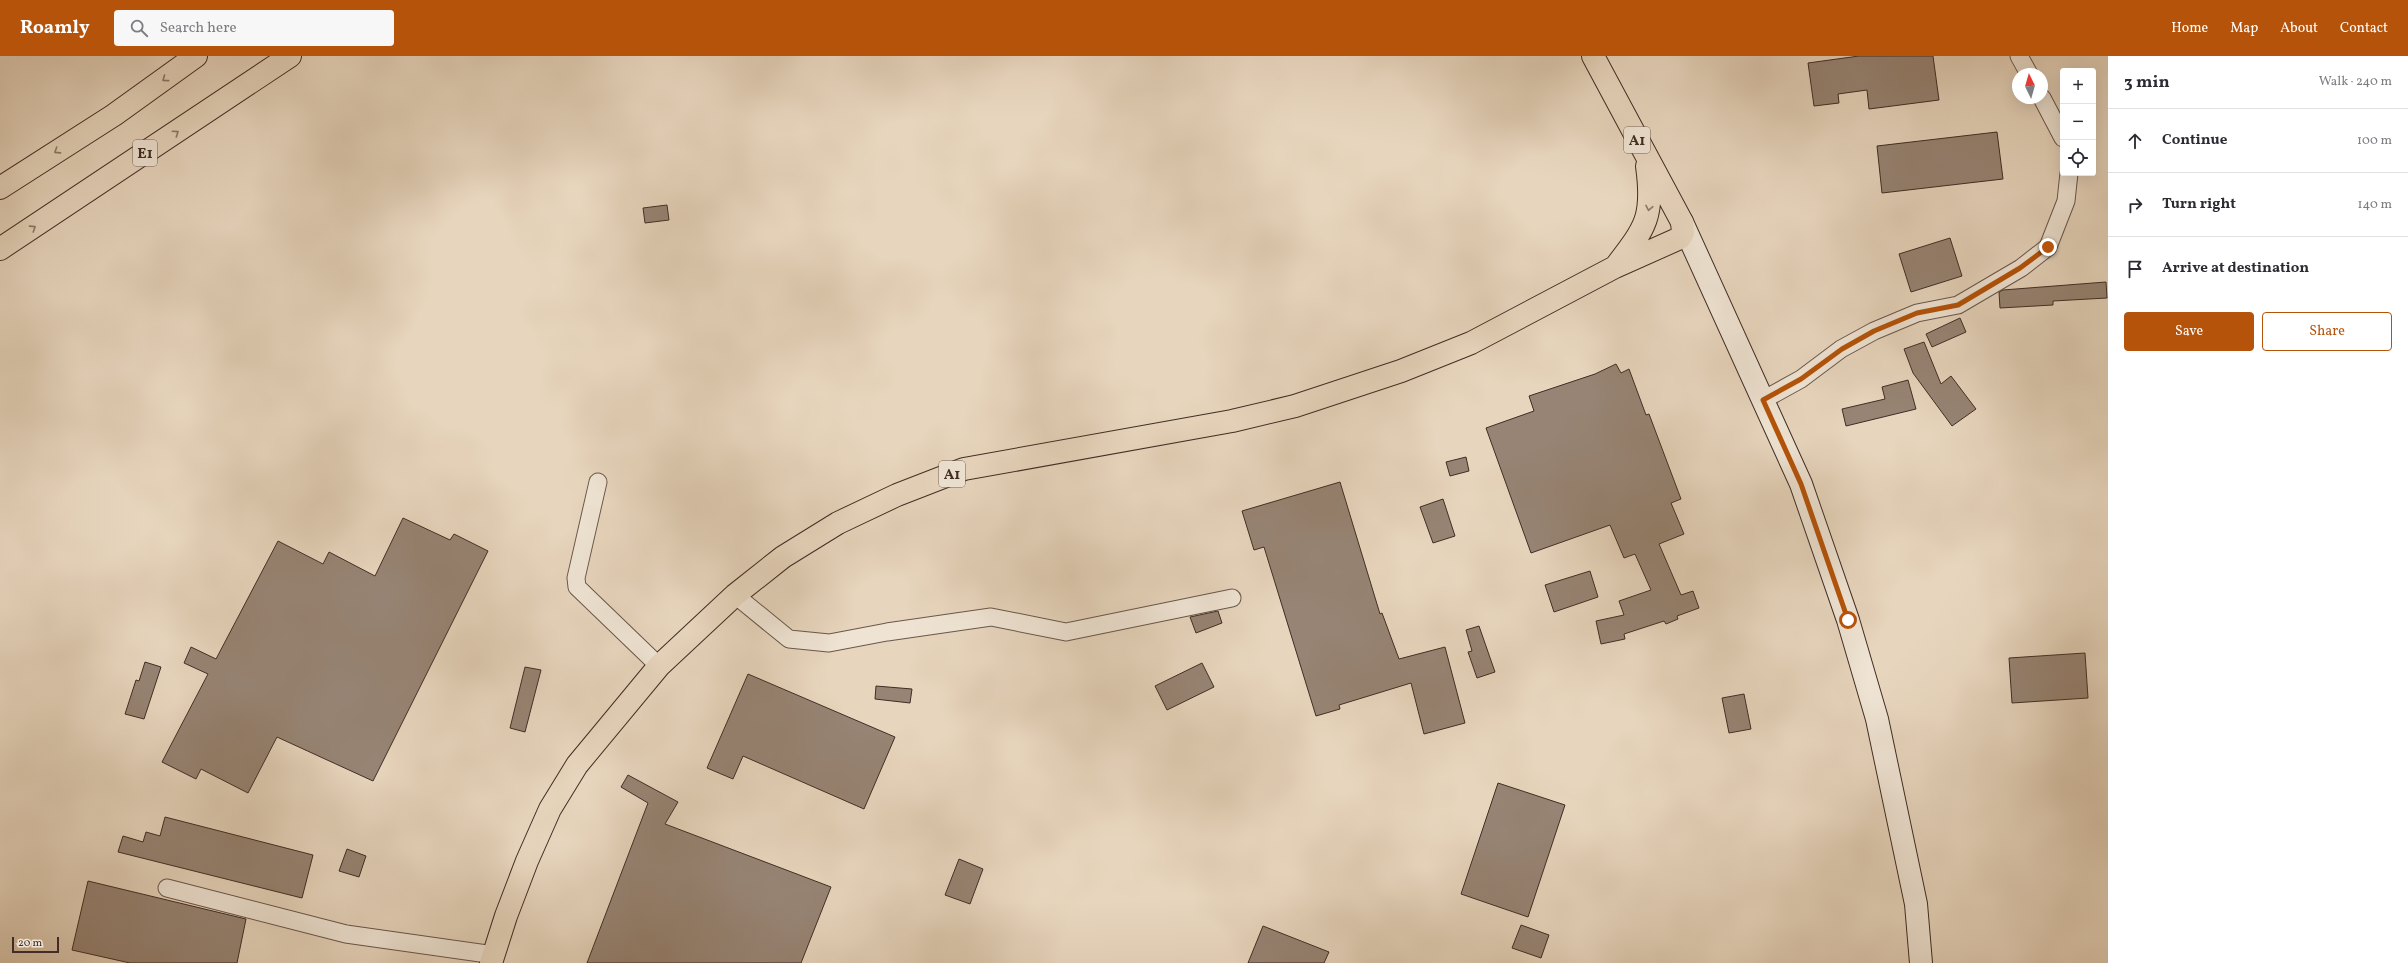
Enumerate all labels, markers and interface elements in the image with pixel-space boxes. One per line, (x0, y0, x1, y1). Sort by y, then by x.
search box (114, 10, 394, 46)
text: Roamly (20, 15, 90, 41)
icon: search (128, 17, 150, 39)
text: Search here (160, 18, 237, 39)
text: Home (2171, 19, 2208, 38)
text: Map (2230, 19, 2258, 38)
text: About (2280, 19, 2318, 38)
text: Contact (2340, 19, 2388, 38)
north arrow (2012, 68, 2048, 104)
map controls (2060, 68, 2096, 176)
button: + (2060, 68, 2096, 104)
text: 3 min (2124, 71, 2170, 94)
text: Walk · 240 m (2319, 73, 2392, 91)
one-way arrow (162, 74, 169, 81)
button: − (2060, 104, 2096, 140)
road number: A1 (1624, 127, 1650, 153)
one-way arrow (172, 130, 179, 138)
icon: ahead (2124, 130, 2146, 152)
text: Continue (2162, 130, 2227, 151)
text: 100 m (2357, 132, 2392, 150)
road number: E1 (133, 140, 157, 166)
button: locate (2060, 140, 2096, 176)
one-way arrow (54, 147, 61, 154)
icon: right (2124, 194, 2146, 216)
text: Turn right (2162, 194, 2236, 215)
text: 140 m (2358, 196, 2392, 214)
one-way arrow (1645, 205, 1653, 212)
one-way arrow (28, 225, 35, 232)
route end (2039, 238, 2057, 256)
icon: arrive (2124, 258, 2146, 280)
text: Arrive at destination (2162, 258, 2309, 279)
button: Save (2124, 312, 2254, 351)
button: Share (2262, 312, 2392, 351)
road number: A1 (939, 461, 965, 487)
route start (1839, 611, 1857, 629)
scale bar (12, 935, 59, 954)
text: 20 m (18, 936, 42, 951)

